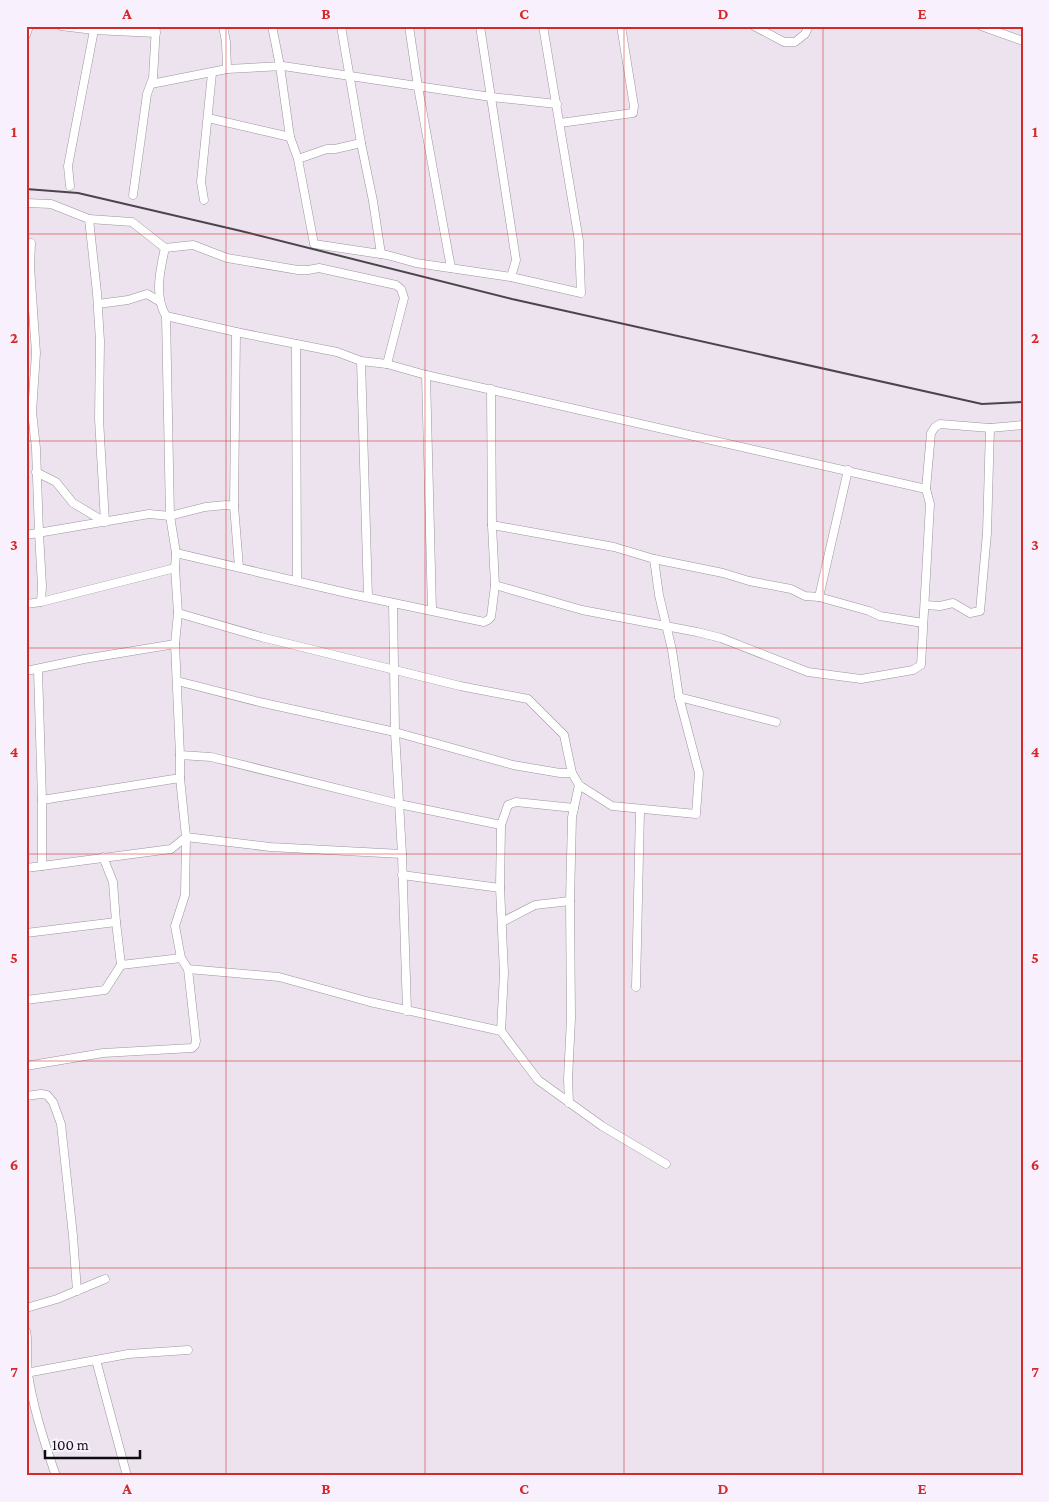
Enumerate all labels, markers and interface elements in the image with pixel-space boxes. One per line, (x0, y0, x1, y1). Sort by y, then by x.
text: A (121, 5, 132, 22)
text: B (321, 5, 331, 22)
text: C (519, 5, 529, 22)
text: D (717, 5, 729, 22)
text: E (917, 5, 927, 22)
text: 1 (11, 123, 17, 140)
text: 1 (1032, 123, 1038, 140)
text: 2 (10, 329, 18, 346)
text: 2 (1031, 329, 1039, 346)
text: 3 (10, 536, 18, 553)
text: 3 (1031, 536, 1039, 553)
text: 4 (10, 743, 19, 760)
text: 4 (1031, 743, 1040, 760)
text: 5 (10, 949, 18, 966)
text: 5 (1031, 949, 1039, 966)
text: 6 (10, 1156, 18, 1173)
text: 6 (1031, 1156, 1039, 1173)
text: 7 (10, 1363, 18, 1380)
text: 7 (1031, 1363, 1039, 1380)
scale bar (45, 1427, 140, 1459)
text: 100 m (52, 1437, 89, 1453)
text: A (121, 1480, 132, 1497)
text: B (321, 1480, 331, 1497)
text: C (519, 1480, 529, 1497)
text: D (717, 1480, 729, 1497)
text: E (917, 1480, 927, 1497)

